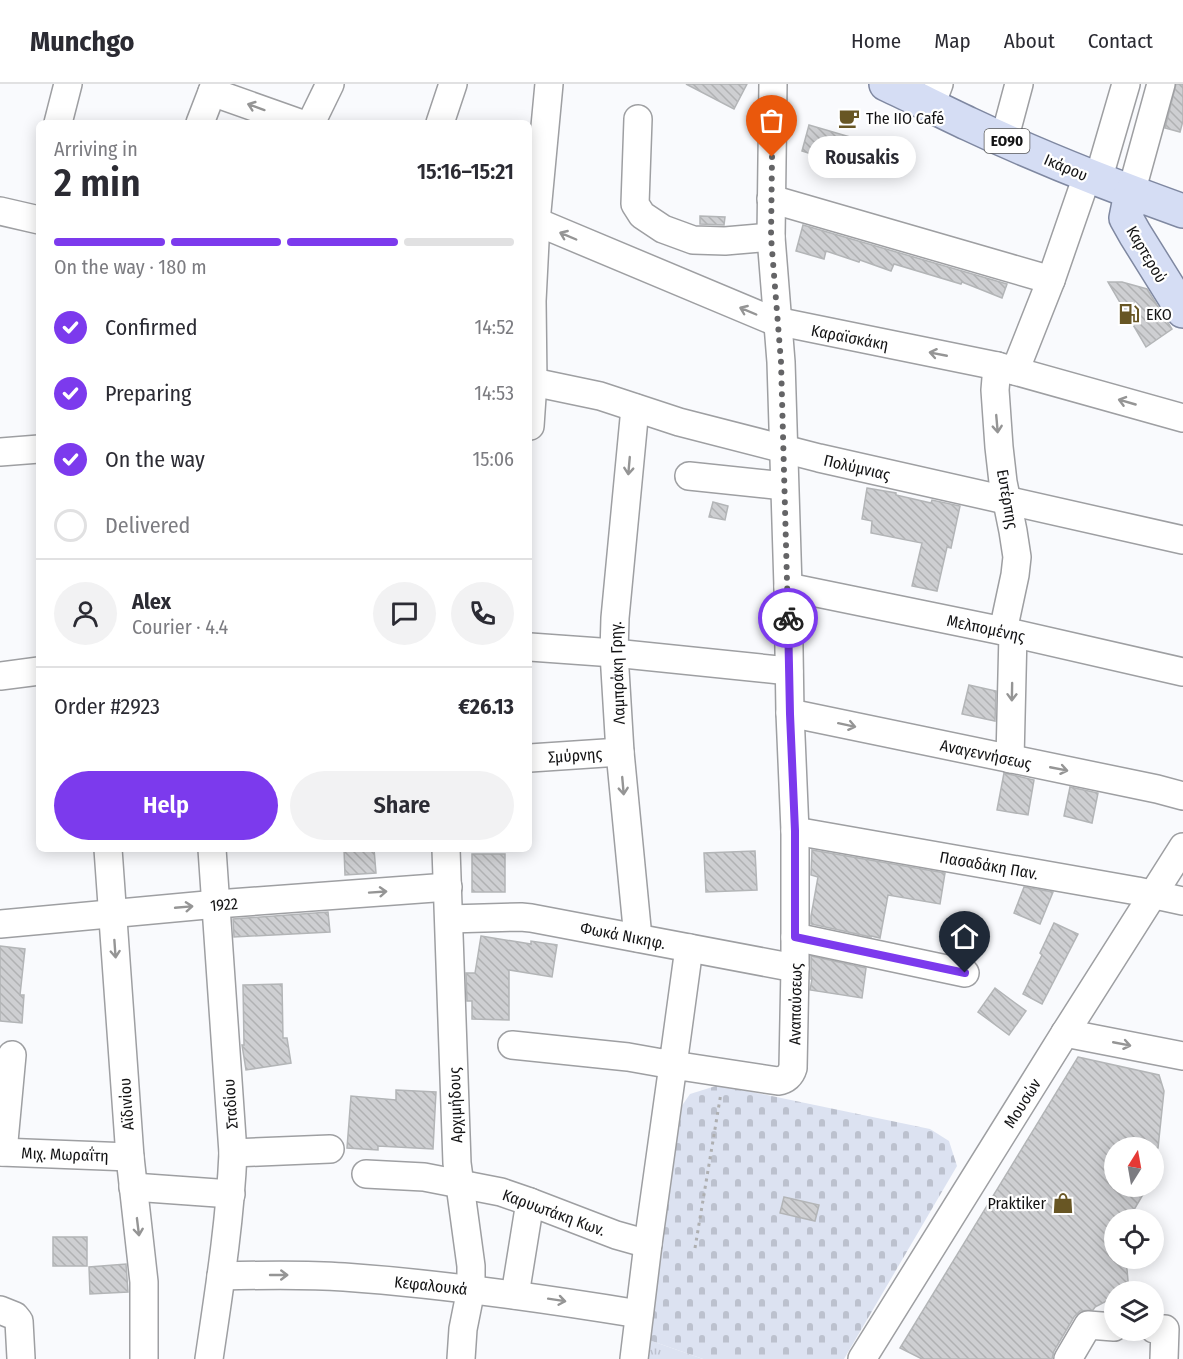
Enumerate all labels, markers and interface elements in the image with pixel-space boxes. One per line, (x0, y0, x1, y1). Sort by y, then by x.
text: Munchgo (30, 25, 135, 58)
text: Home (851, 28, 901, 54)
text: Map (934, 28, 971, 54)
text: About (1004, 28, 1055, 54)
text: Contact (1088, 28, 1153, 54)
pin (746, 95, 797, 157)
one-way arrow (247, 101, 265, 112)
icon: bag (755, 104, 788, 137)
cafe icon: The IIO Café (837, 106, 861, 130)
place label: The IIO Café (866, 109, 944, 128)
road number: ΕΟ90 (984, 129, 1030, 153)
callout: Rousakis (808, 136, 916, 178)
text: Arriving in (54, 137, 138, 161)
text: Rousakis (825, 145, 899, 169)
street label: Ικάρου (1041, 150, 1090, 185)
text: 15:16–15:21 (417, 158, 514, 185)
text: 2 min (54, 160, 141, 206)
street label: Καρτερού (1122, 222, 1171, 286)
one-way arrow (559, 230, 578, 241)
text: On the way · 180 m (54, 255, 207, 279)
fuel station icon: EKO (1117, 302, 1141, 326)
one-way arrow (739, 305, 758, 316)
place label: EKO (1146, 305, 1172, 324)
icon: check (54, 311, 87, 344)
text: Confirmed (105, 314, 198, 341)
text: 14:52 (474, 315, 514, 339)
street label: Καραϊσκάκη (810, 321, 890, 354)
one-way arrow (928, 348, 948, 359)
icon: check (54, 377, 87, 410)
text: Preparing (105, 380, 191, 407)
text: 14:53 (474, 381, 514, 405)
one-way arrow (1118, 396, 1137, 407)
one-way arrow (992, 414, 1003, 434)
icon: check (54, 443, 87, 476)
text: On the way (105, 446, 205, 473)
text: 15:06 (472, 447, 514, 471)
street label: Πολύμνιας (822, 451, 892, 484)
one-way arrow (623, 456, 634, 476)
street label: Ευτέρπης (993, 468, 1022, 531)
text: Delivered (105, 512, 190, 539)
button: person (54, 582, 117, 645)
button: chat (373, 582, 436, 645)
button: phone (451, 582, 514, 645)
text: Alex (132, 588, 171, 615)
courier (758, 588, 818, 648)
icon: bike (772, 602, 805, 635)
street label: Μελπομένης (945, 611, 1027, 646)
text: Courier · 4.4 (132, 615, 228, 639)
street label: Λαμπράκη Γρηγ. (606, 621, 629, 725)
one-way arrow (1006, 681, 1018, 701)
text: Order #2923 (54, 693, 160, 720)
text: €26.13 (458, 693, 514, 720)
one-way arrow (837, 720, 856, 732)
street label: Αναγεννήσεως (938, 736, 1034, 773)
street label: Σμύρνης (547, 744, 603, 767)
one-way arrow (1048, 764, 1068, 775)
button: Help (54, 771, 278, 840)
button: Share (290, 771, 514, 840)
one-way arrow (618, 776, 629, 796)
street label: Πασαδάκη Παν. (938, 847, 1040, 884)
one-way arrow (368, 886, 388, 897)
street label: 1922 (209, 894, 239, 915)
one-way arrow (173, 901, 193, 912)
pin (939, 911, 990, 973)
street label: Φωκά Νικηφ. (579, 918, 667, 953)
icon: home (948, 920, 981, 953)
one-way arrow (110, 939, 121, 959)
street label: Αναπαύσεως (785, 963, 806, 1045)
one-way arrow (1112, 1039, 1132, 1050)
street label: Αρχιμήδους (445, 1067, 466, 1143)
street label: Μουσών (1000, 1075, 1045, 1131)
street label: Αϊδινίου (115, 1077, 138, 1131)
street label: Σταδίου (219, 1078, 242, 1130)
north arrow (1104, 1137, 1164, 1197)
map controls (1104, 1137, 1164, 1341)
street label: Μιχ. Μωραΐτη (21, 1143, 109, 1166)
street label: Καρυωτάκη Κων. (500, 1185, 608, 1240)
shop icon: Praktiker (1051, 1191, 1075, 1215)
place label: Praktiker (988, 1194, 1046, 1213)
button: locate (1104, 1209, 1164, 1269)
one-way arrow (132, 1217, 143, 1237)
one-way arrow (269, 1269, 289, 1281)
street label: Κεφαλουκά (393, 1272, 468, 1299)
button: layers (1104, 1281, 1164, 1341)
one-way arrow (546, 1295, 566, 1306)

